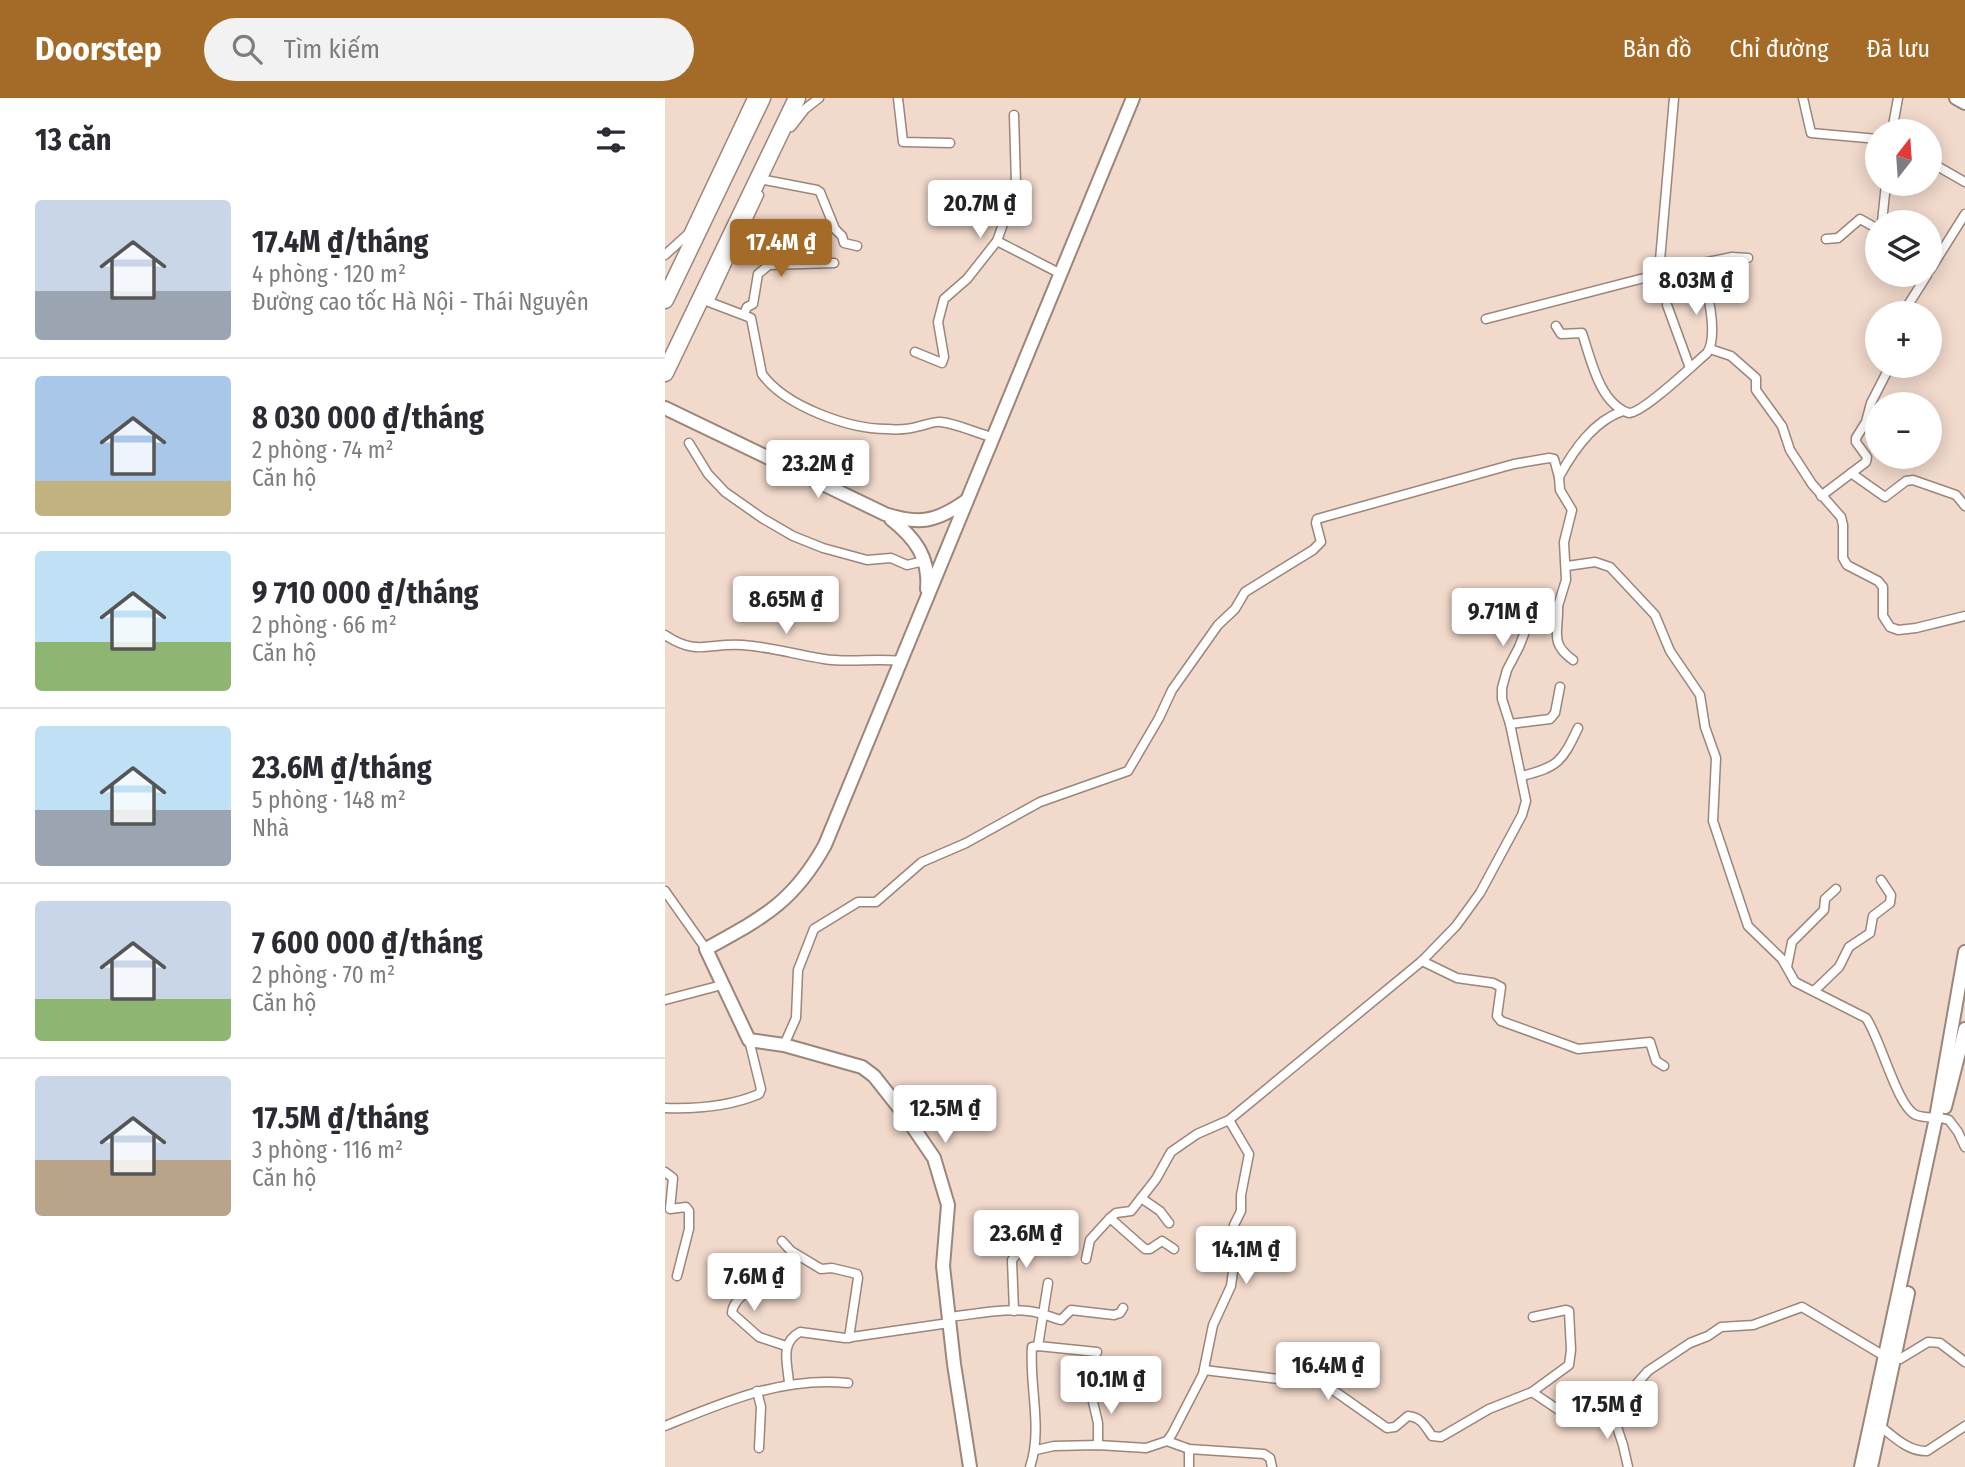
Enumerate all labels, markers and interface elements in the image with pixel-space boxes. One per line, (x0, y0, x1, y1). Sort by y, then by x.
search box (204, 18, 694, 81)
text: Doorstep (35, 29, 162, 69)
icon: search (228, 30, 266, 68)
text: Tìm kiếm (284, 34, 380, 65)
text: Bản đồ (1623, 35, 1692, 63)
text: Chỉ đường (1730, 35, 1828, 63)
text: Đã lưu (1866, 35, 1930, 63)
north arrow (1865, 119, 1943, 196)
map controls (1865, 119, 1942, 469)
icon: filters (592, 121, 630, 159)
text: 13 căn (35, 122, 112, 158)
pin: 20.7M ₫ (915, 180, 1045, 240)
text: 20.7M ₫ (944, 189, 1016, 217)
button: layers (1865, 210, 1942, 287)
pin: 17.4M ₫ (716, 220, 846, 279)
text: 17.4M ₫/tháng (252, 224, 428, 260)
icon: home (91, 228, 175, 312)
text: 17.4M ₫ (746, 228, 816, 256)
pin: 8.03M ₫ (1631, 258, 1761, 317)
text: 4 phòng · 120 m² (252, 260, 406, 288)
text: 8.03M ₫ (1659, 266, 1733, 294)
text: Đường cao tốc Hà Nội - Thái Nguyên (252, 288, 589, 316)
button: + (1865, 301, 1942, 378)
button: − (1865, 392, 1942, 469)
text: 8 030 000 ₫/tháng (252, 400, 484, 436)
icon: home (91, 404, 175, 488)
text: 2 phòng · 74 m² (252, 436, 394, 464)
pin: 23.2M ₫ (753, 440, 883, 500)
text: 23.2M ₫ (782, 449, 854, 477)
text: Căn hộ (252, 464, 316, 492)
text: 9 710 000 ₫/tháng (252, 575, 479, 611)
pin: 8.65M ₫ (721, 576, 851, 636)
icon: home (91, 579, 175, 663)
text: 8.65M ₫ (749, 585, 823, 613)
pin: 9.71M ₫ (1438, 588, 1568, 648)
text: 9.71M ₫ (1468, 597, 1538, 625)
text: 2 phòng · 66 m² (252, 611, 397, 639)
text: Căn hộ (252, 639, 316, 667)
text: 23.6M ₫/tháng (252, 750, 432, 786)
icon: home (91, 754, 175, 838)
text: 5 phòng · 148 m² (252, 786, 406, 814)
text: Nhà (252, 814, 289, 842)
text: 7 600 000 ₫/tháng (252, 925, 483, 961)
icon: home (91, 929, 175, 1013)
text: 2 phòng · 70 m² (252, 961, 395, 989)
text: Căn hộ (252, 989, 316, 1017)
pin: 12.5M ₫ (880, 1086, 1010, 1145)
text: 12.5M ₫ (909, 1094, 981, 1122)
text: 17.5M ₫/tháng (252, 1100, 429, 1136)
icon: home (91, 1104, 175, 1188)
text: 3 phòng · 116 m² (252, 1136, 403, 1164)
text: Căn hộ (252, 1164, 316, 1192)
pin: 23.6M ₫ (961, 1210, 1091, 1270)
text: 23.6M ₫ (990, 1219, 1062, 1247)
pin: 14.1M ₫ (1181, 1226, 1311, 1286)
text: 14.1M ₫ (1212, 1235, 1280, 1263)
pin: 7.6M ₫ (697, 1254, 811, 1313)
text: 7.6M ₫ (724, 1262, 784, 1290)
pin: 16.4M ₫ (1263, 1342, 1393, 1402)
text: 16.4M ₫ (1292, 1351, 1364, 1379)
pin: 10.1M ₫ (1046, 1356, 1176, 1416)
text: 10.1M ₫ (1077, 1365, 1146, 1393)
pin: 17.5M ₫ (1542, 1382, 1672, 1441)
text: 17.5M ₫ (1572, 1390, 1642, 1418)

